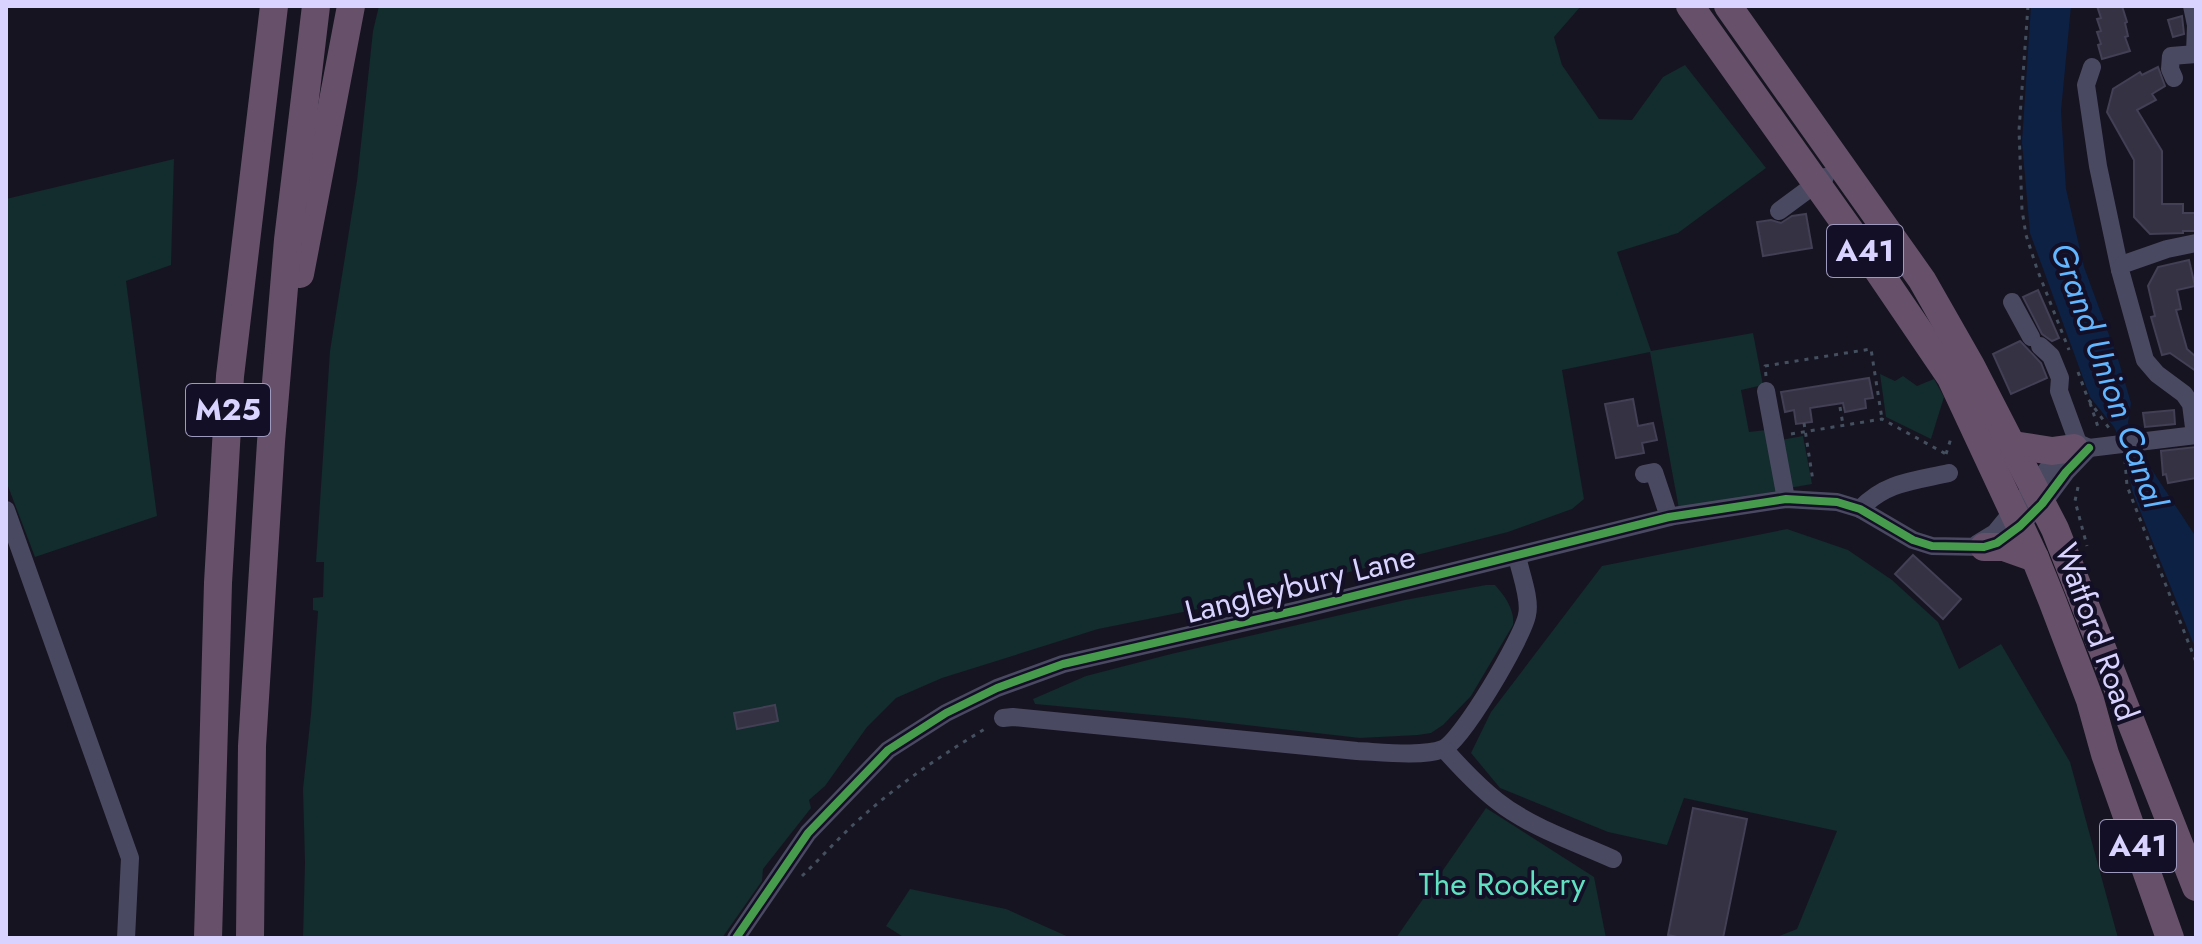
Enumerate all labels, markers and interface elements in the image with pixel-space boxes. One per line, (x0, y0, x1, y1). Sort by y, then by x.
road number: A41 (1827, 225, 1903, 277)
water label: Grand Union Canal (2038, 236, 2180, 516)
road number: M25 (186, 384, 270, 436)
street label: Langleybury Lane (1180, 533, 1420, 635)
street label: Watford Road (2044, 537, 2150, 727)
road number: A41 (2100, 820, 2176, 872)
park label: The Rookery (1419, 861, 1586, 907)

